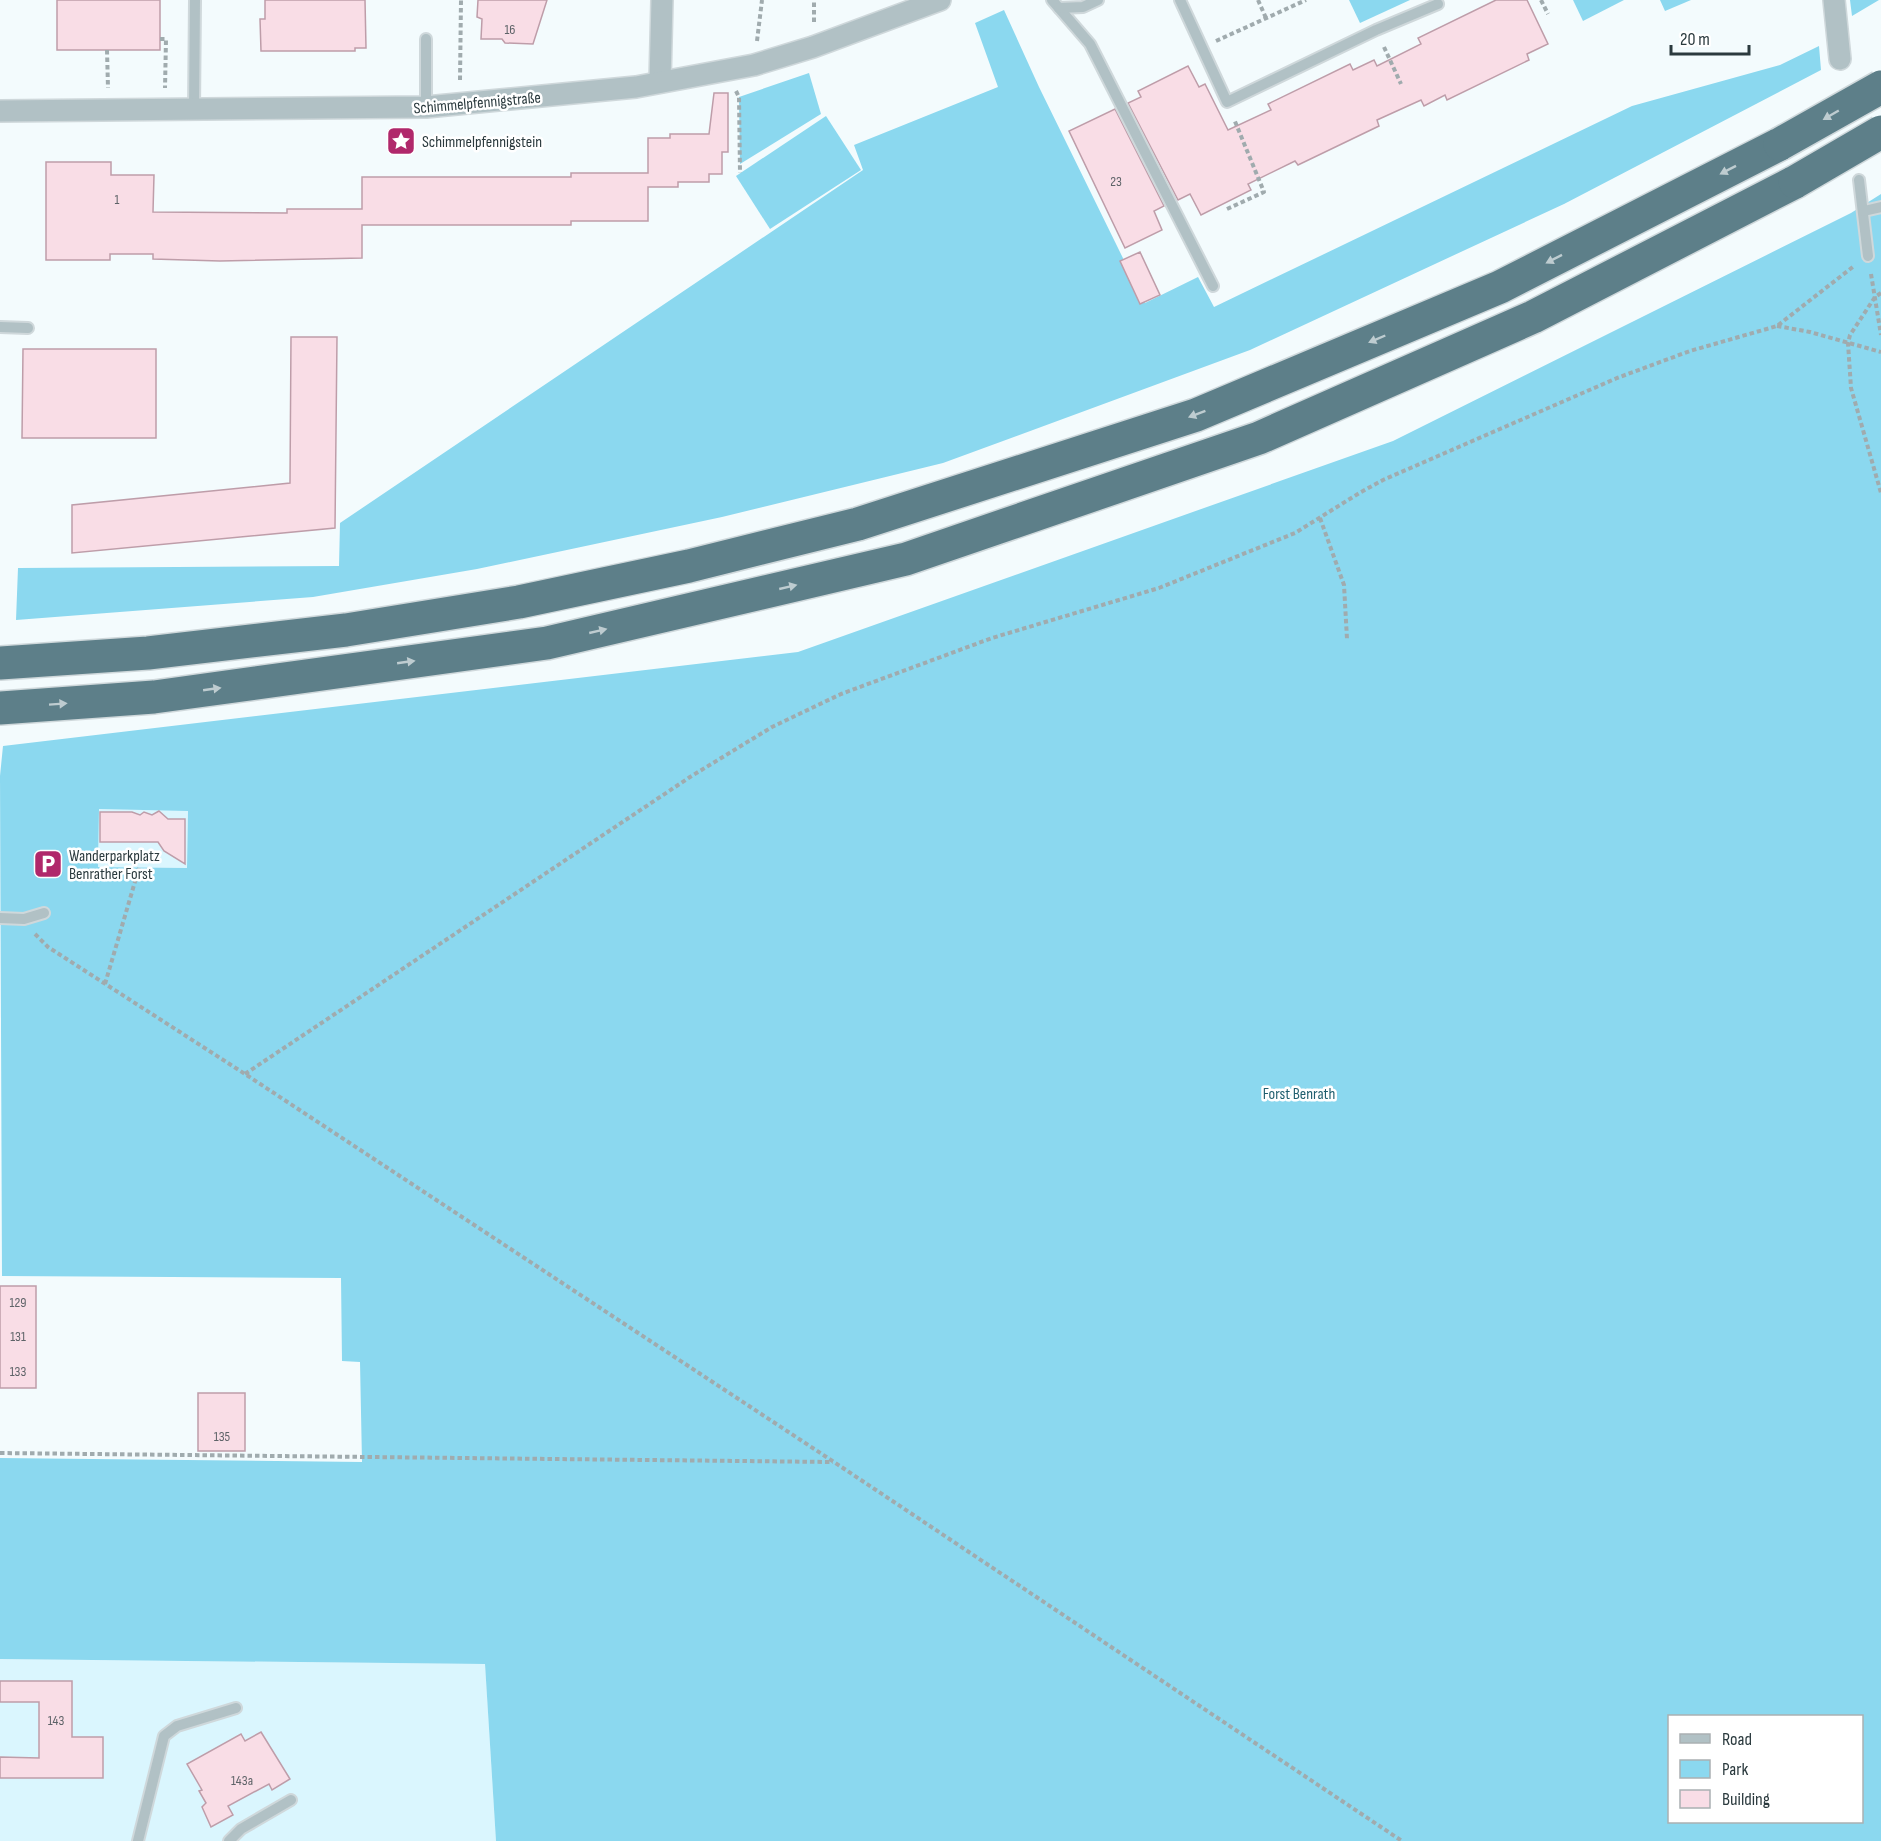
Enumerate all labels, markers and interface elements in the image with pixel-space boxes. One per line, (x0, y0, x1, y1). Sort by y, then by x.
scale bar (1671, 18, 1749, 56)
house number: 16 (504, 21, 516, 38)
text: 20 m (1680, 29, 1710, 50)
street label: Schimmelpfennigstraße (413, 88, 542, 119)
one-way arrow (1822, 110, 1839, 120)
place icon: Schimmelpfennigstein (385, 125, 417, 157)
place label: Schimmelpfennigstein (422, 133, 542, 152)
one-way arrow (1719, 165, 1737, 175)
house number: 23 (1110, 173, 1122, 190)
house number: 1 (115, 191, 120, 208)
one-way arrow (1546, 254, 1563, 264)
one-way arrow (1367, 334, 1385, 344)
one-way arrow (1188, 410, 1206, 420)
one-way arrow (779, 581, 797, 591)
one-way arrow (589, 626, 608, 635)
one-way arrow (396, 658, 415, 667)
one-way arrow (203, 685, 222, 694)
one-way arrow (49, 699, 68, 709)
place label: Wanderparkplatz Benrather Forst (69, 847, 160, 884)
parking icon: Wanderparkplatz Benrather Forst (32, 848, 64, 880)
park label: Forst Benrath (1263, 1085, 1335, 1104)
house number: 129 (9, 1294, 27, 1311)
house number: 131 (10, 1328, 26, 1345)
house number: 133 (10, 1363, 26, 1380)
house number: 135 (214, 1428, 231, 1445)
house number: 143 (48, 1712, 64, 1729)
legend (1668, 1715, 1863, 1823)
text: Road (1722, 1729, 1752, 1750)
text: Park (1722, 1759, 1748, 1780)
house number: 143a (231, 1772, 253, 1789)
text: Building (1722, 1789, 1770, 1810)

